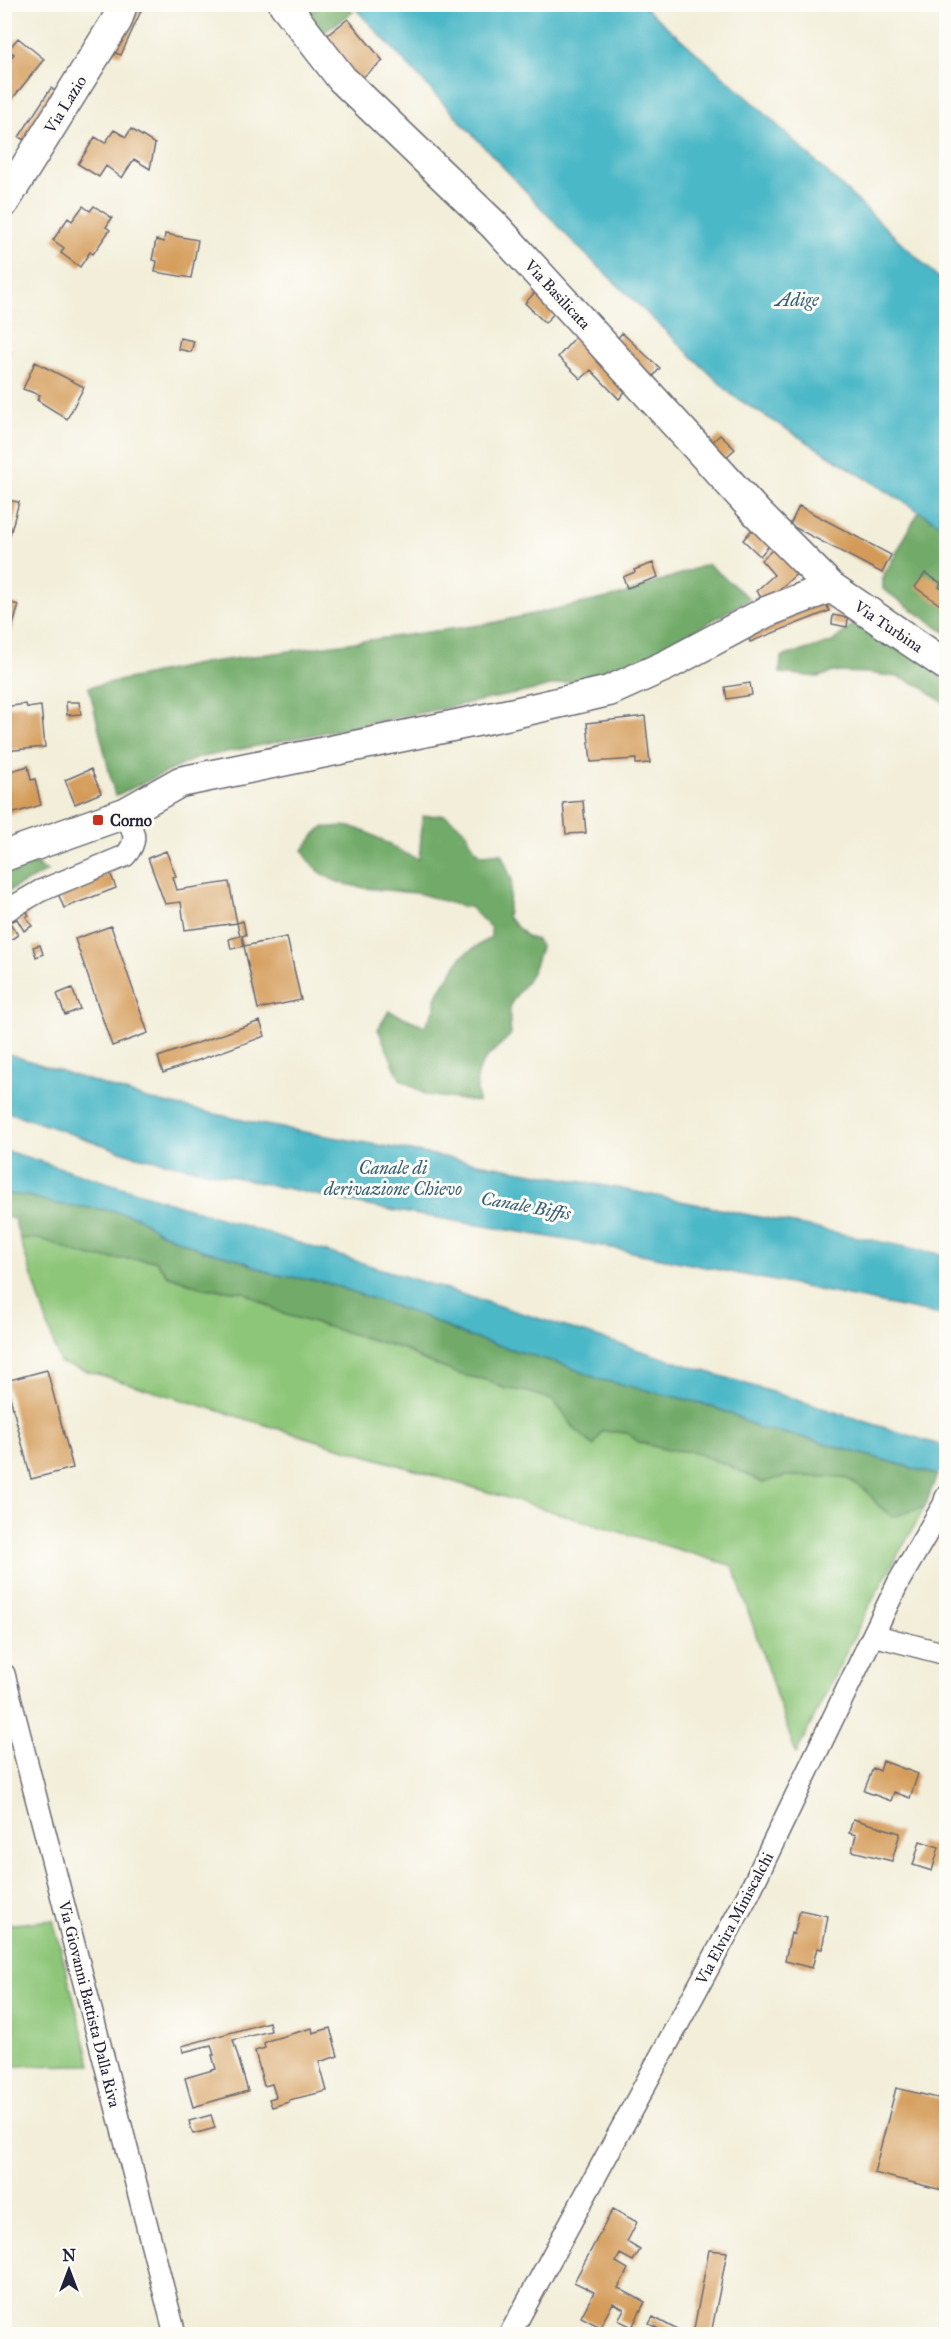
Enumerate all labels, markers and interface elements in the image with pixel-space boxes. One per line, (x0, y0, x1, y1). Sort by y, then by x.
street label: Via Lazio (40, 72, 90, 137)
street label: Via Basilicata (520, 255, 595, 333)
water label: Adige (773, 289, 820, 311)
street label: Via Turbina (850, 596, 927, 656)
place label: Corno (110, 811, 152, 830)
marker: Corno (91, 813, 105, 827)
water label: Canale di derivazione Chievo (323, 1157, 462, 1200)
water label: Canale Biffis (479, 1187, 573, 1225)
street label: Via Elvira Miniscalchi (691, 1848, 778, 1989)
street label: Via Giovanni Battista Dalla Riva (54, 1898, 124, 2110)
north arrow (39, 2240, 99, 2300)
text: N (62, 2246, 76, 2265)

